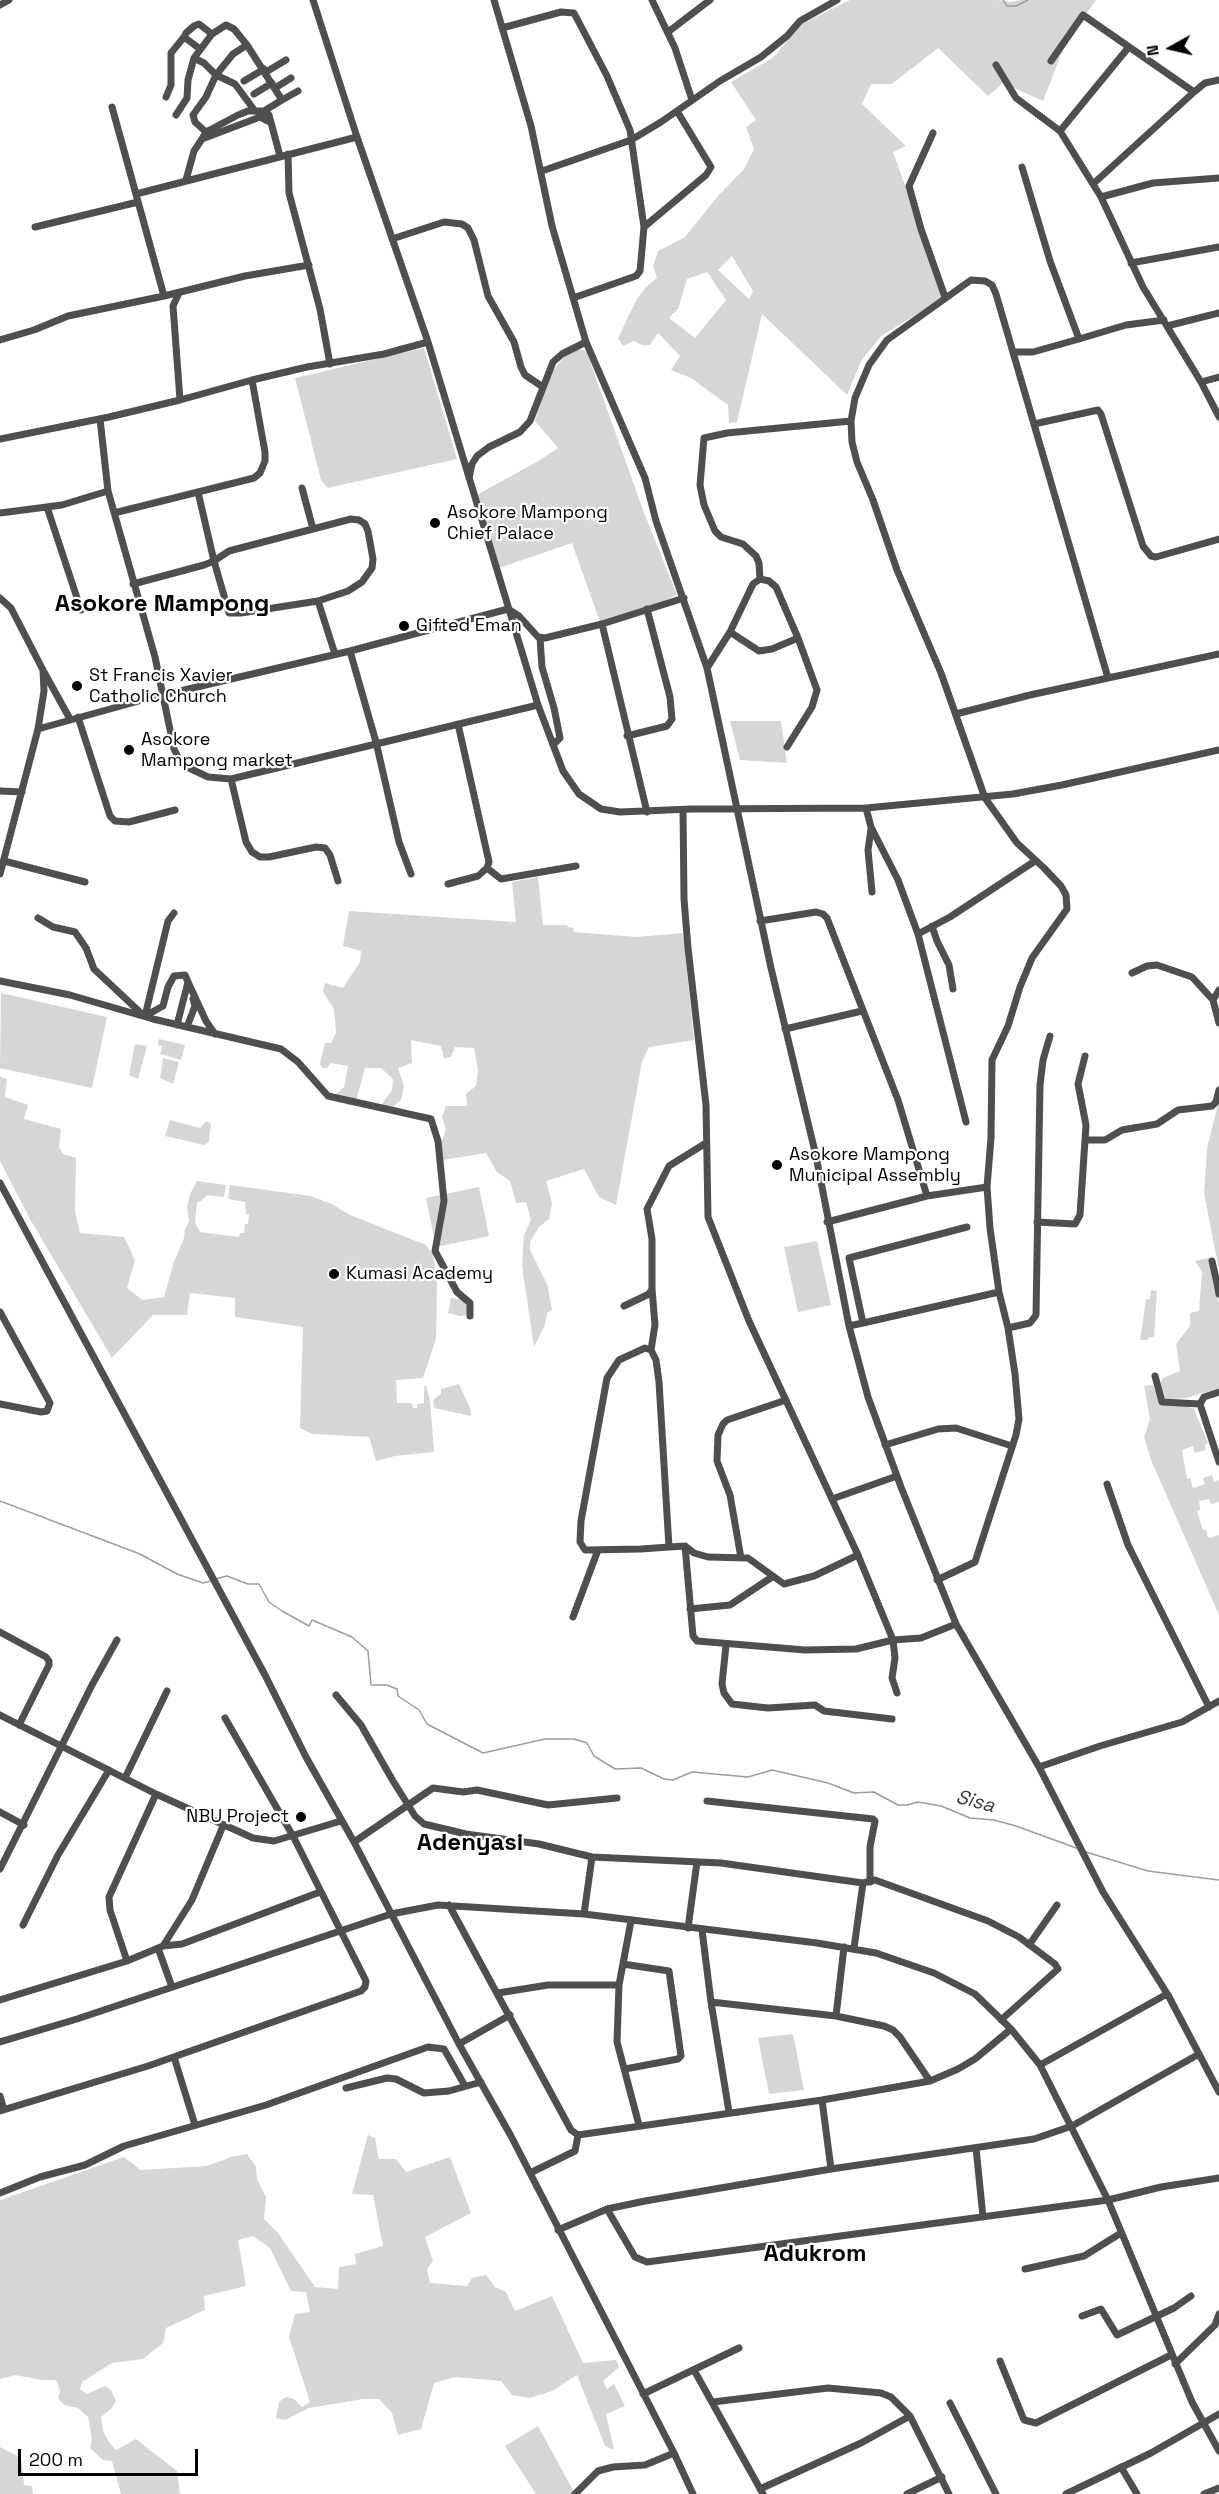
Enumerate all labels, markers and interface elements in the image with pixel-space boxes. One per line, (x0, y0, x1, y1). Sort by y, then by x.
north arrow (1141, 18, 1201, 78)
text: N (1142, 44, 1164, 57)
place label: Asokore Mampong Chief Palace (447, 502, 608, 544)
marker: Asokore Mampong Chief Palace (428, 516, 442, 530)
district label: Asokore Mampong (55, 590, 269, 618)
place label: Gifted Eman (416, 615, 522, 637)
marker: Gifted Eman (397, 619, 411, 633)
place label: St Francis Xavier Catholic Church (89, 665, 233, 708)
marker: St Francis Xavier Catholic Church (70, 679, 84, 693)
place label: Asokore Mampong market (141, 729, 293, 771)
marker: Asokore Mampong market (122, 743, 136, 757)
place label: Asokore Mampong Municipal Assembly (789, 1144, 961, 1186)
marker: Asokore Mampong Municipal Assembly (770, 1158, 784, 1172)
place label: Kumasi Academy (346, 1263, 493, 1285)
marker: Kumasi Academy (327, 1267, 341, 1281)
water label: Sisa (953, 1785, 997, 1819)
place label: NBU Project (186, 1806, 289, 1828)
marker: NBU Project (294, 1810, 308, 1824)
district label: Adenyasi (417, 1829, 523, 1857)
district label: Adukrom (763, 2240, 867, 2268)
scale bar (21, 2437, 201, 2475)
text: 200 m (29, 2448, 83, 2471)

